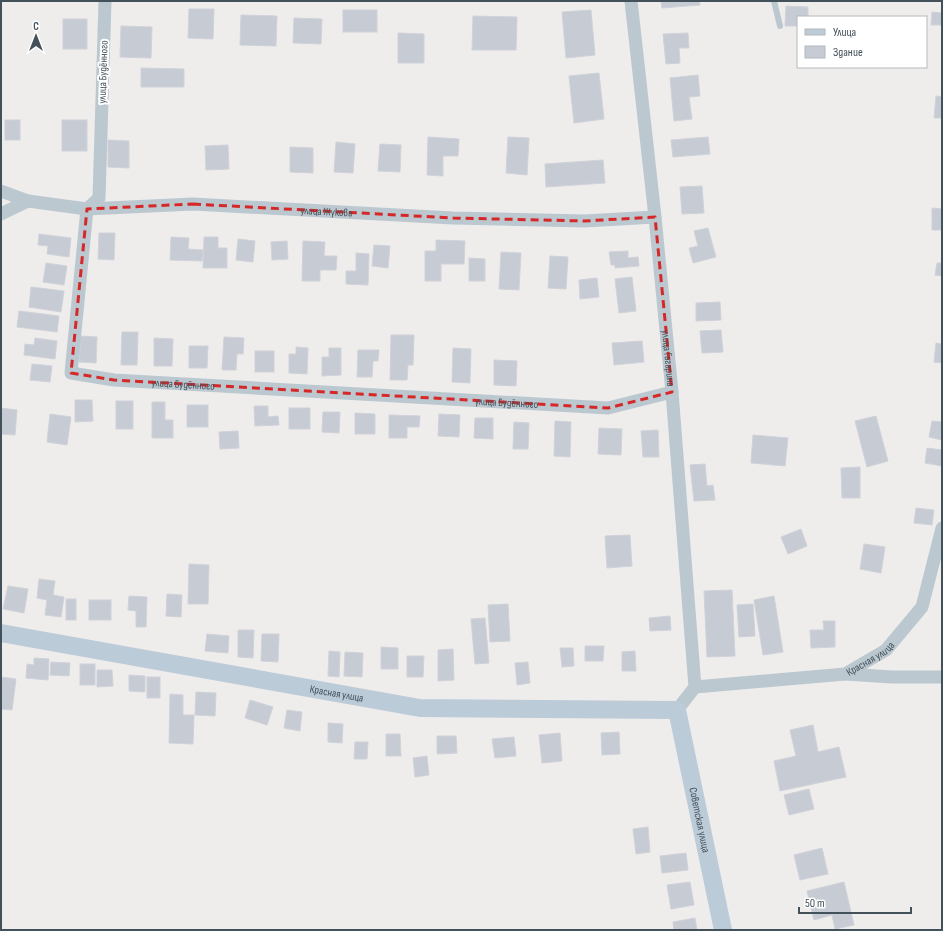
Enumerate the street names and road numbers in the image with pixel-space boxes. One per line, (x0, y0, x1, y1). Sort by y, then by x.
street label: улица Будённого (95, 40, 111, 104)
street label: улица Жукова (300, 203, 353, 219)
street label: улица Гагарина (659, 329, 678, 387)
street label: улица Будённого (151, 376, 216, 392)
street label: улица Будённого (475, 394, 539, 411)
street label: Красная улица (844, 639, 897, 679)
street label: Красная улица (309, 682, 365, 704)
street label: Советская улица (687, 786, 713, 854)

